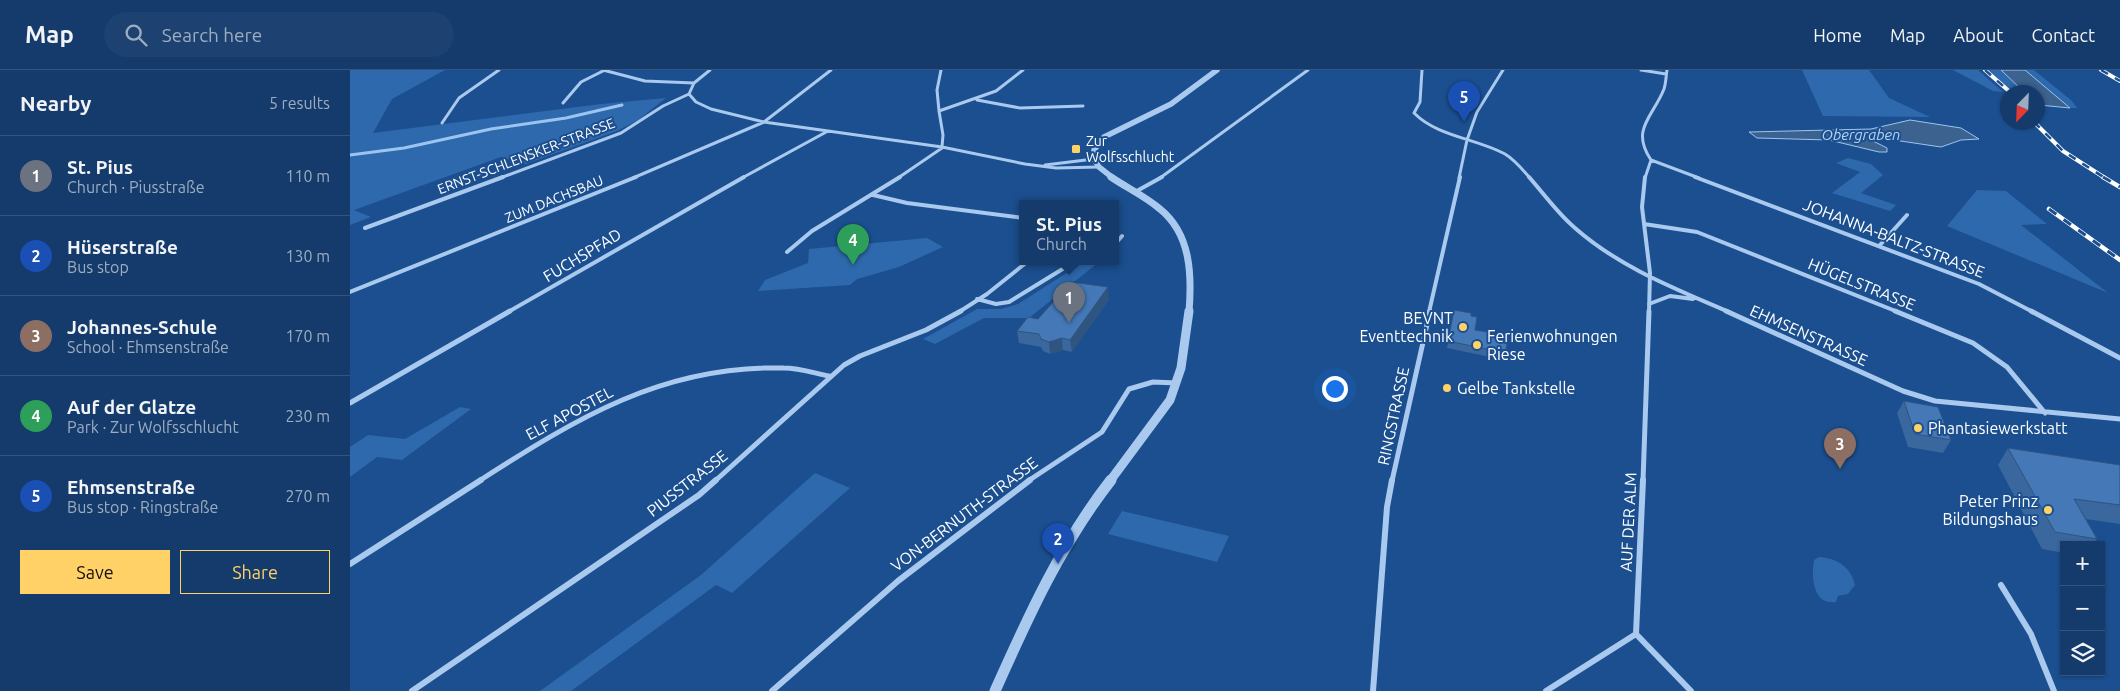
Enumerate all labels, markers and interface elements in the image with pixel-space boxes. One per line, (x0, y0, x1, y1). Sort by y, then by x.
search box (104, 12, 454, 57)
text: Map (25, 21, 74, 48)
icon: search (122, 21, 150, 49)
text: Search here (162, 24, 262, 46)
text: Home (1813, 25, 1862, 45)
text: Map (1890, 25, 1925, 45)
text: About (1953, 25, 2003, 45)
text: Contact (2031, 25, 2095, 45)
pin: 5 (1448, 81, 1480, 122)
north arrow (2000, 85, 2045, 130)
text: Nearby (20, 91, 91, 115)
text: 5 results (269, 94, 330, 112)
street label: ERNST-SCHLENSKER-STRASSE (435, 115, 617, 197)
water label: Obergraben (1822, 126, 1900, 143)
place label: Zur Wolfsschlucht (1086, 133, 1175, 165)
marker: Zur Wolfsschlucht (1070, 143, 1082, 155)
text: St. Pius (67, 156, 133, 178)
text: 1 (31, 167, 41, 185)
text: 110 m (285, 167, 330, 185)
street label: ZUM DACHSBAU (502, 172, 606, 226)
text: Church · Piusstraße (67, 178, 205, 196)
street label: JOHANNA-BALTZ-STRASSE (1801, 195, 1987, 281)
popup (1019, 200, 1119, 265)
text: St. Pius (1036, 213, 1102, 235)
pin: 4 (837, 224, 869, 265)
street label: FUCHSPFAD (540, 225, 624, 285)
text: Church (1036, 235, 1087, 253)
text: Hüserstraße (67, 236, 178, 258)
text: 2 (31, 247, 41, 265)
text: 130 m (285, 247, 330, 265)
street label: HÜGELSTRASSE (1806, 254, 1918, 314)
text: Bus stop (67, 258, 129, 276)
pin: 1 (1053, 282, 1085, 323)
street label: EHMSENSTRASSE (1747, 301, 1871, 369)
place label: BEVNT Eventtechnik (1359, 309, 1453, 345)
text: Johannes-Schule (67, 316, 217, 338)
marker: BEVNT Eventtechnik (1457, 321, 1469, 333)
text: 3 (31, 327, 41, 345)
text: 170 m (285, 327, 330, 345)
place label: Ferienwohnungen Riese (1487, 327, 1618, 363)
text: School · Ehmsenstraße (67, 338, 229, 356)
marker: Ferienwohnungen Riese (1471, 339, 1483, 351)
street label: RINGSTRASSE (1374, 365, 1412, 467)
your location (1322, 376, 1348, 402)
place label: Gelbe Tankstelle (1457, 379, 1575, 397)
marker: Gelbe Tankstelle (1441, 382, 1453, 394)
street label: ELF APOSTEL (522, 383, 616, 443)
text: Auf der Glatze (67, 396, 196, 418)
text: 4 (31, 407, 41, 425)
text: 230 m (285, 407, 330, 425)
text: Park · Zur Wolfsschlucht (67, 418, 239, 436)
place label: Phantasiewerkstatt (1928, 419, 2068, 437)
marker: Phantasiewerkstatt (1912, 422, 1924, 434)
pin: 3 (1824, 428, 1856, 469)
street label: PIUSSTRASSE (643, 446, 731, 520)
street label: VON-BERNUTH-STRASSE (887, 453, 1041, 575)
street label: AUF DER ALM (1616, 472, 1640, 572)
text: Ehmsenstraße (67, 476, 195, 498)
text: 5 (31, 487, 41, 505)
text: 270 m (285, 487, 330, 505)
place label: Peter Prinz Bildungshaus (1943, 492, 2038, 528)
text: Bus stop · Ringstraße (67, 498, 218, 516)
marker: Peter Prinz Bildungshaus (2042, 504, 2054, 516)
pin: 2 (1042, 523, 1074, 564)
map controls (2060, 541, 2105, 676)
button: + (2060, 541, 2105, 586)
button: Save (20, 550, 170, 594)
button: Share (180, 550, 330, 594)
button: − (2060, 586, 2105, 631)
button: layers (2060, 631, 2105, 676)

